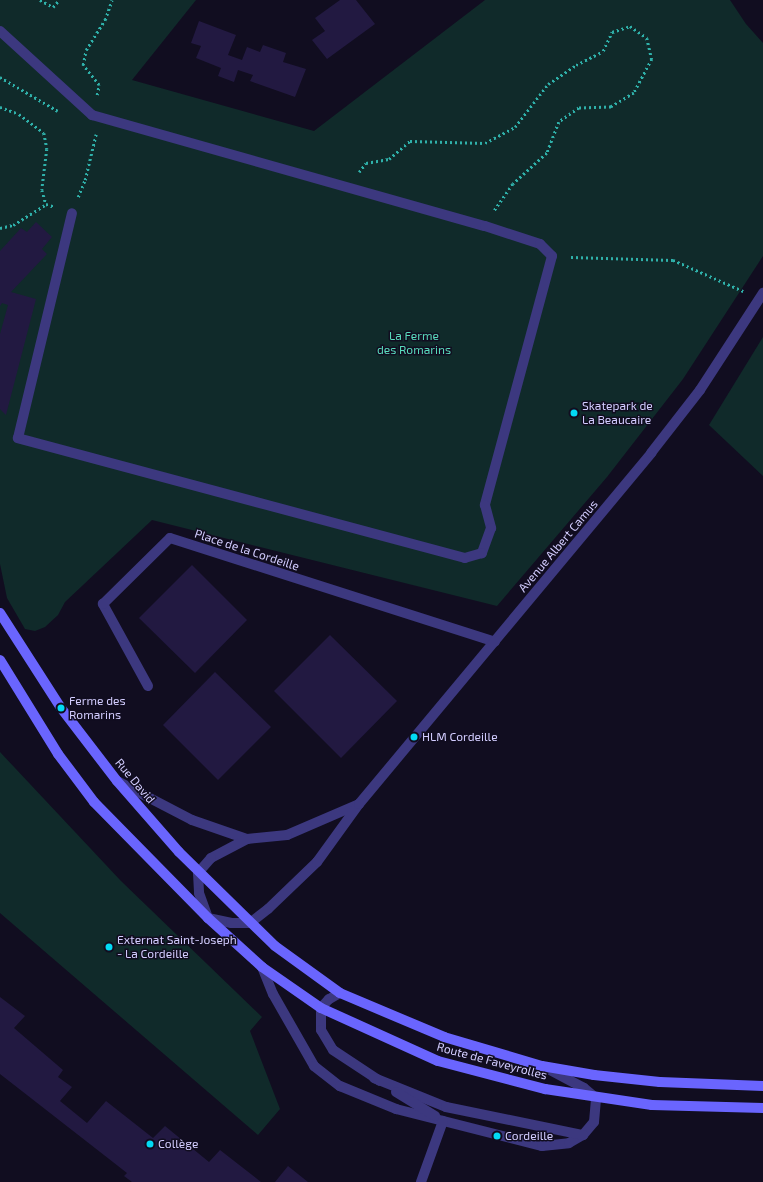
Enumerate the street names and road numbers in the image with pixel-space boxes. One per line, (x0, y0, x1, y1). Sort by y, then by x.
street label: Avenue Albert Camus (515, 497, 601, 595)
street label: Place de la Cordeille (193, 526, 301, 574)
street label: Rue David (112, 756, 158, 806)
street label: Route de Faveyrolles (435, 1039, 549, 1083)

